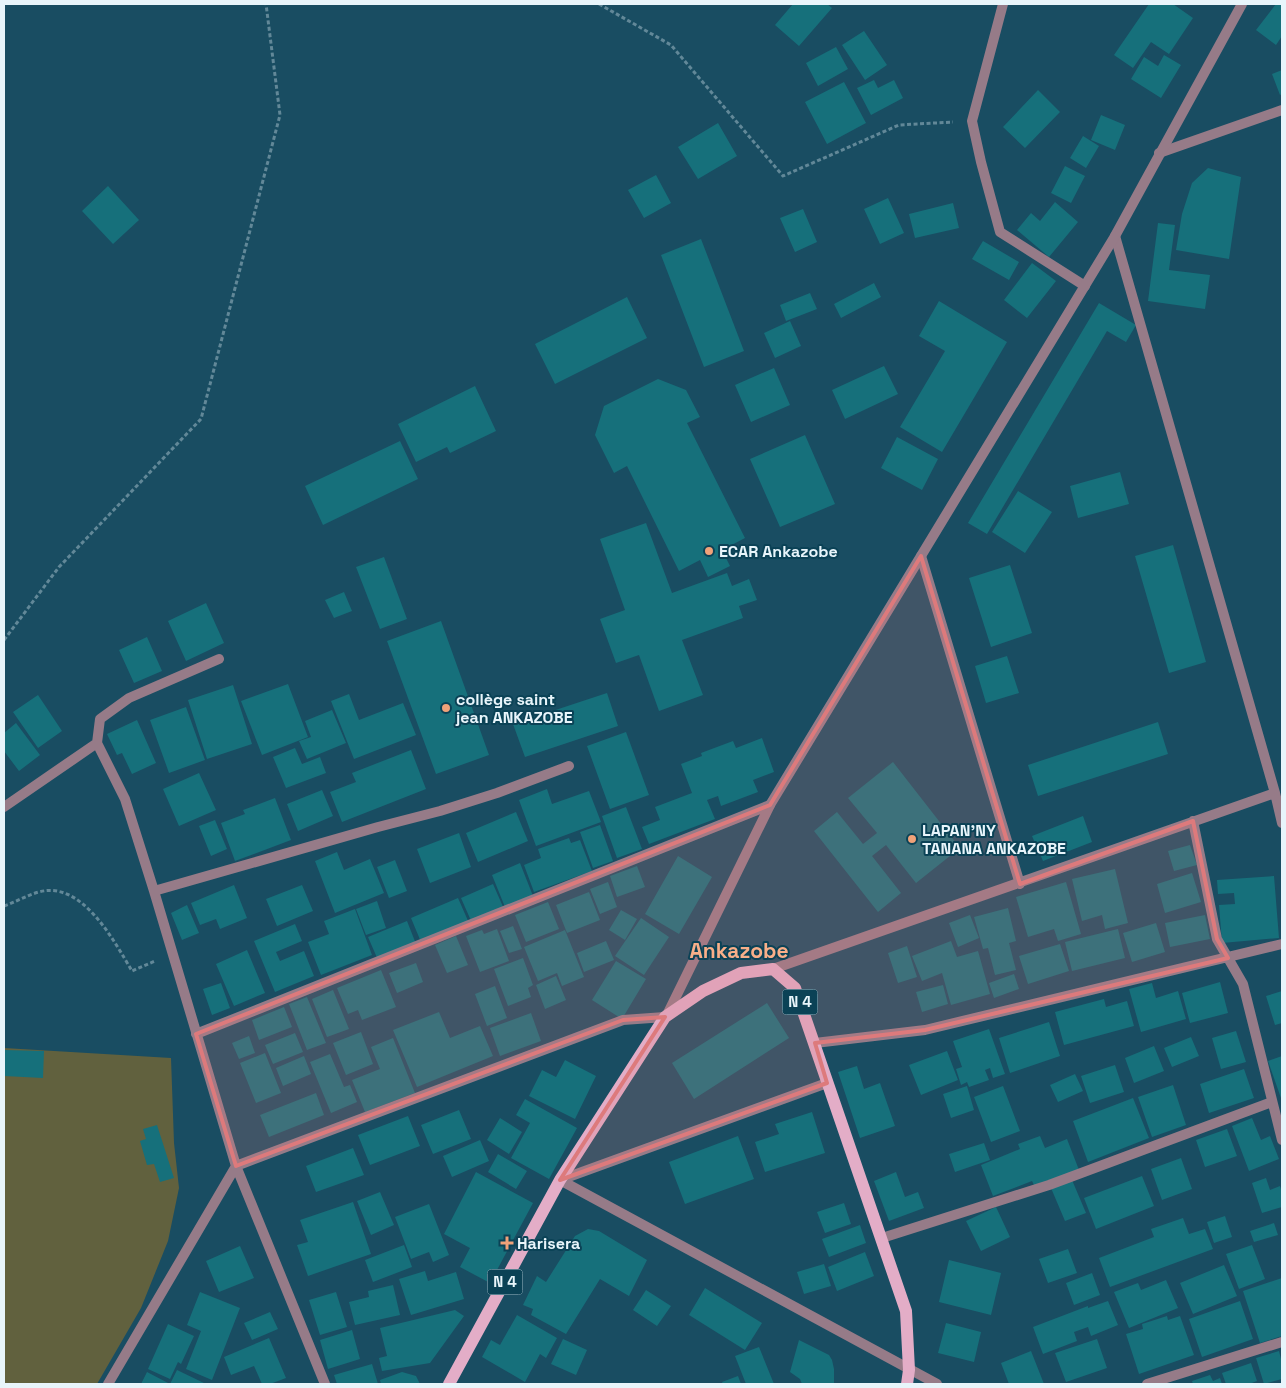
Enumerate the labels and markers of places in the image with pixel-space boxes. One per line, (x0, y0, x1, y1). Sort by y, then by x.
place label: ECAR Ankazobe (719, 541, 838, 562)
marker: ECAR Ankazobe (703, 545, 715, 557)
place label: collège saint jean ANKAZOBE (455, 689, 573, 728)
marker: collège saint jean ANKAZOBE (440, 702, 452, 714)
place label: LAPAN'NY TANANA ANKAZOBE (922, 820, 1066, 859)
marker: LAPAN'NY TANANA ANKAZOBE (906, 833, 918, 845)
place label: Harisera (517, 1233, 580, 1254)
marker: Harisera (501, 1237, 513, 1249)

